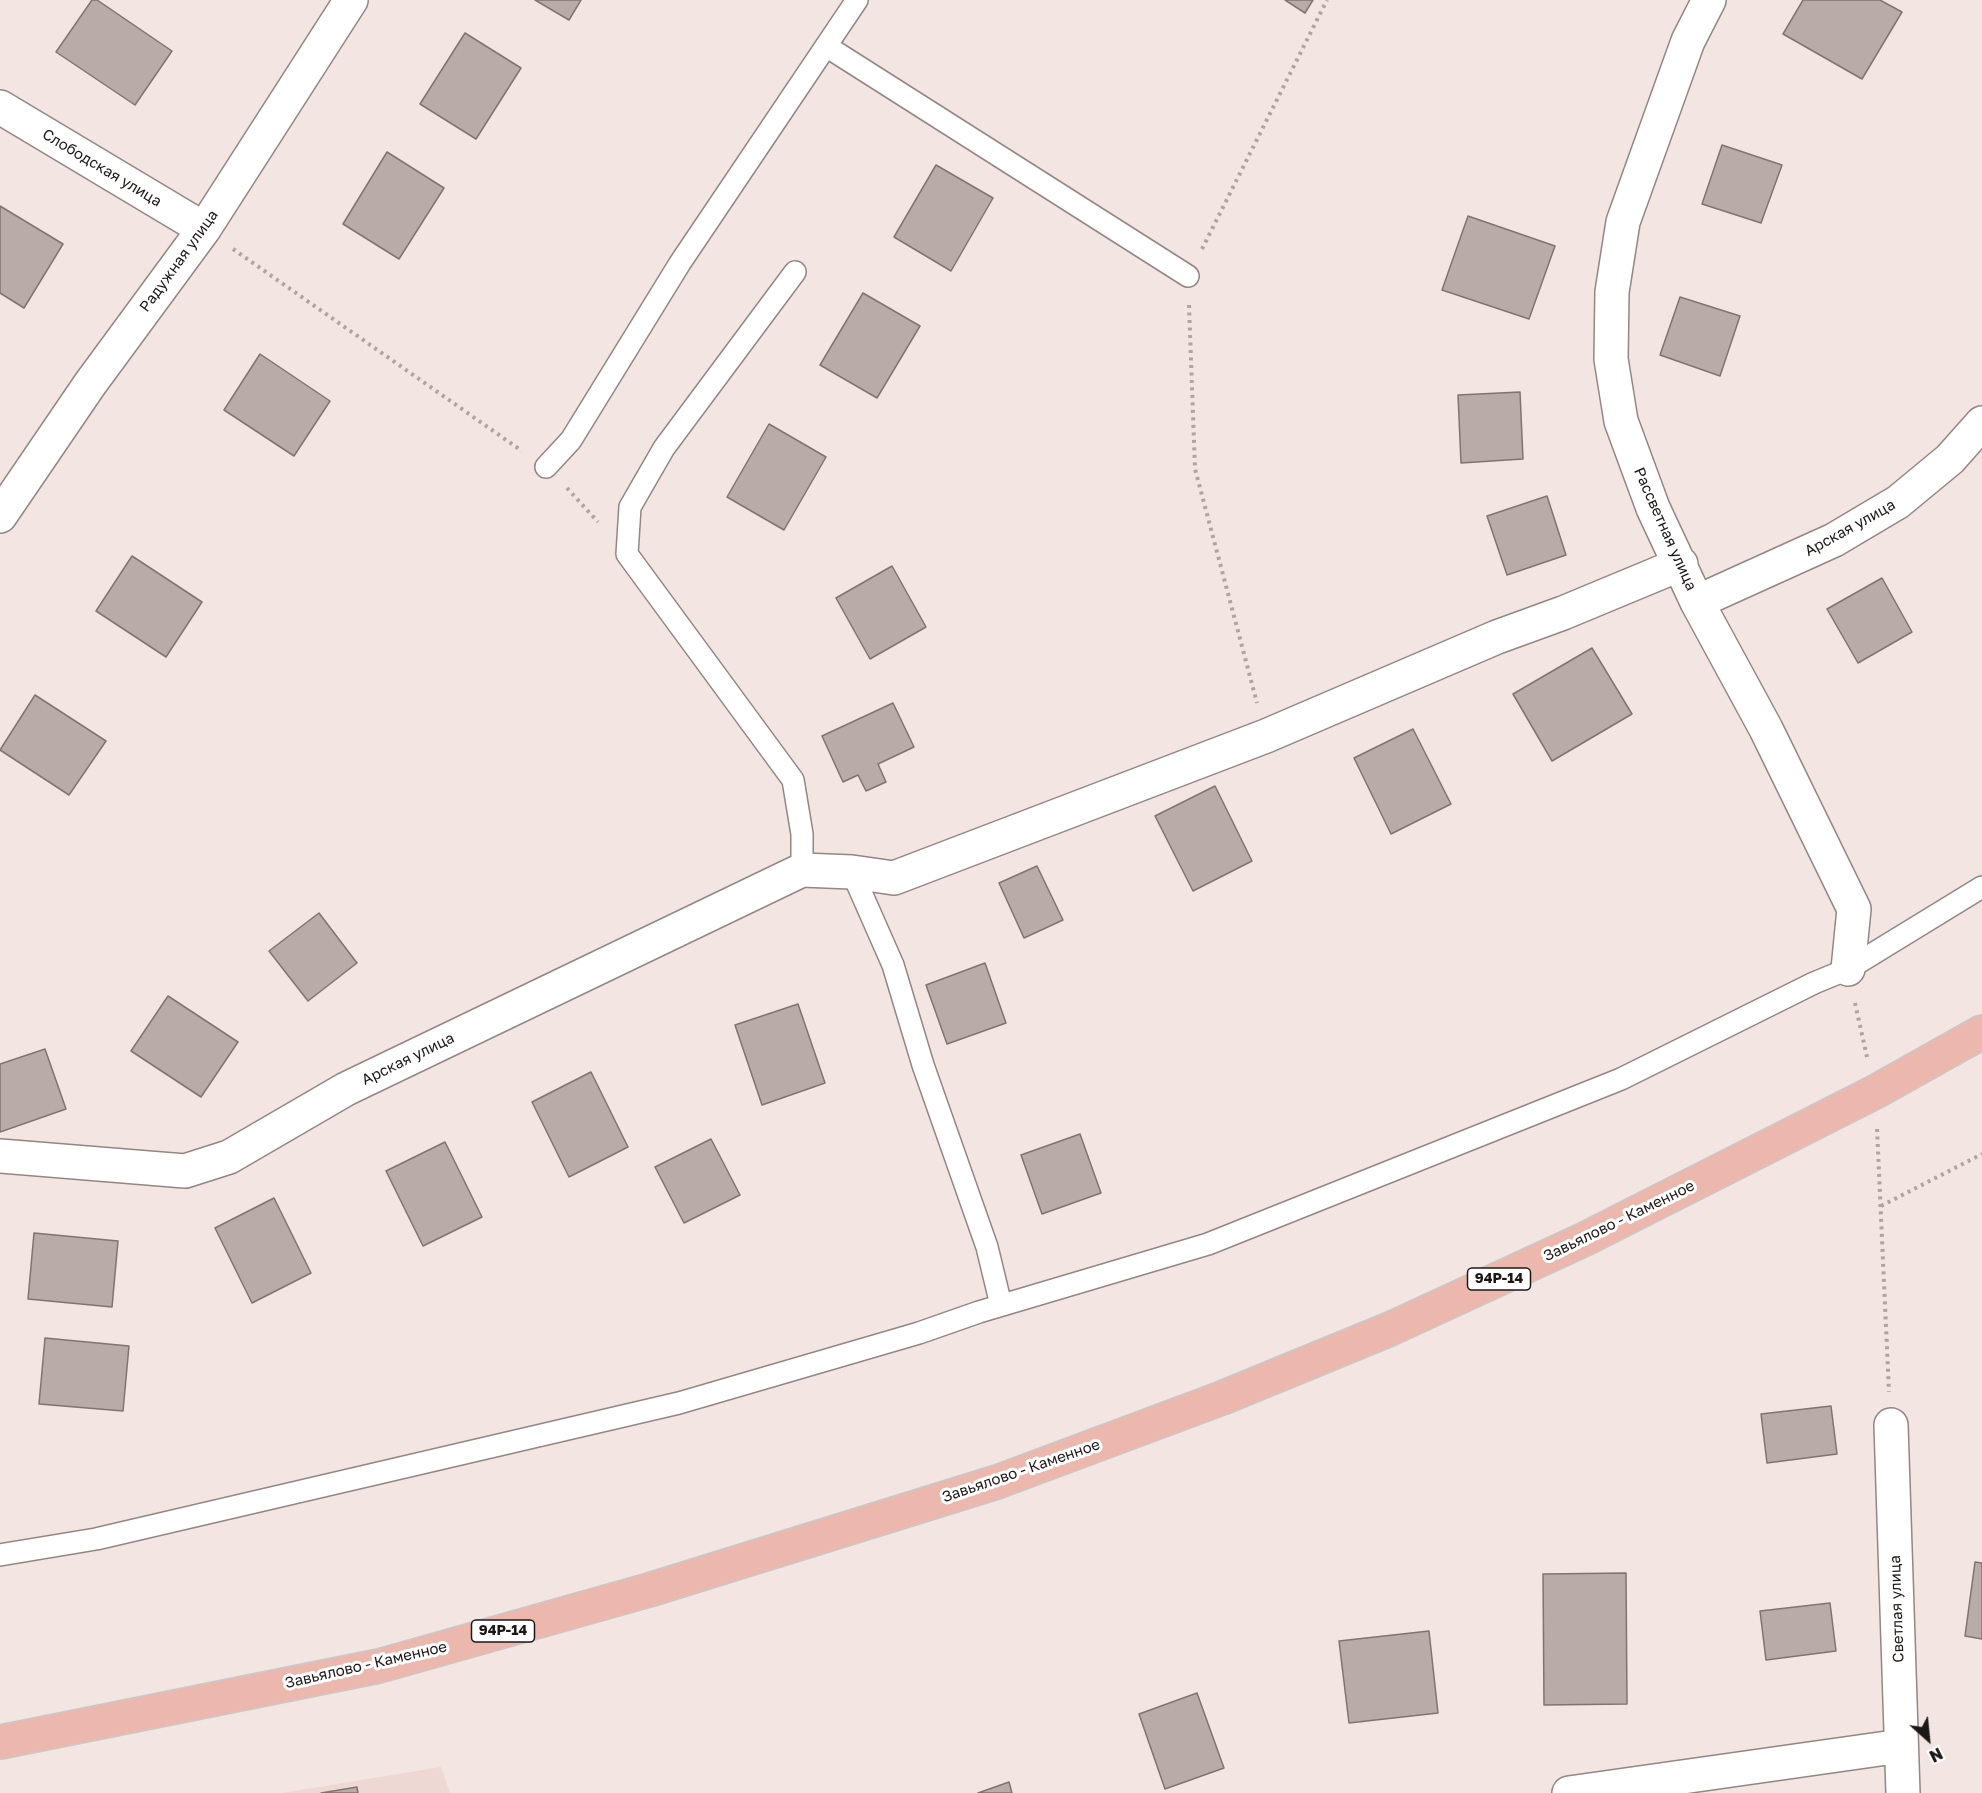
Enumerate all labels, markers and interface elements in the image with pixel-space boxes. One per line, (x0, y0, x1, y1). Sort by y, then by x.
street label: Слободская улица (39, 125, 165, 211)
street label: Радужная улица (136, 207, 222, 315)
street label: Рассветная улица (1630, 465, 1700, 593)
street label: Арская улица (1802, 496, 1898, 560)
street label: Арская улица (359, 1029, 457, 1089)
street label: Завьялово - Каменное (1541, 1177, 1697, 1265)
road number: 94Р-14 (1468, 1268, 1530, 1290)
street label: Завьялово - Каменное (940, 1436, 1102, 1506)
street label: Светлая улица (1886, 1555, 1908, 1663)
road number: 94Р-14 (472, 1620, 534, 1642)
street label: Завьялово - Каменное (283, 1638, 449, 1692)
north arrow (1898, 1709, 1958, 1769)
text: N (1926, 1743, 1946, 1767)

